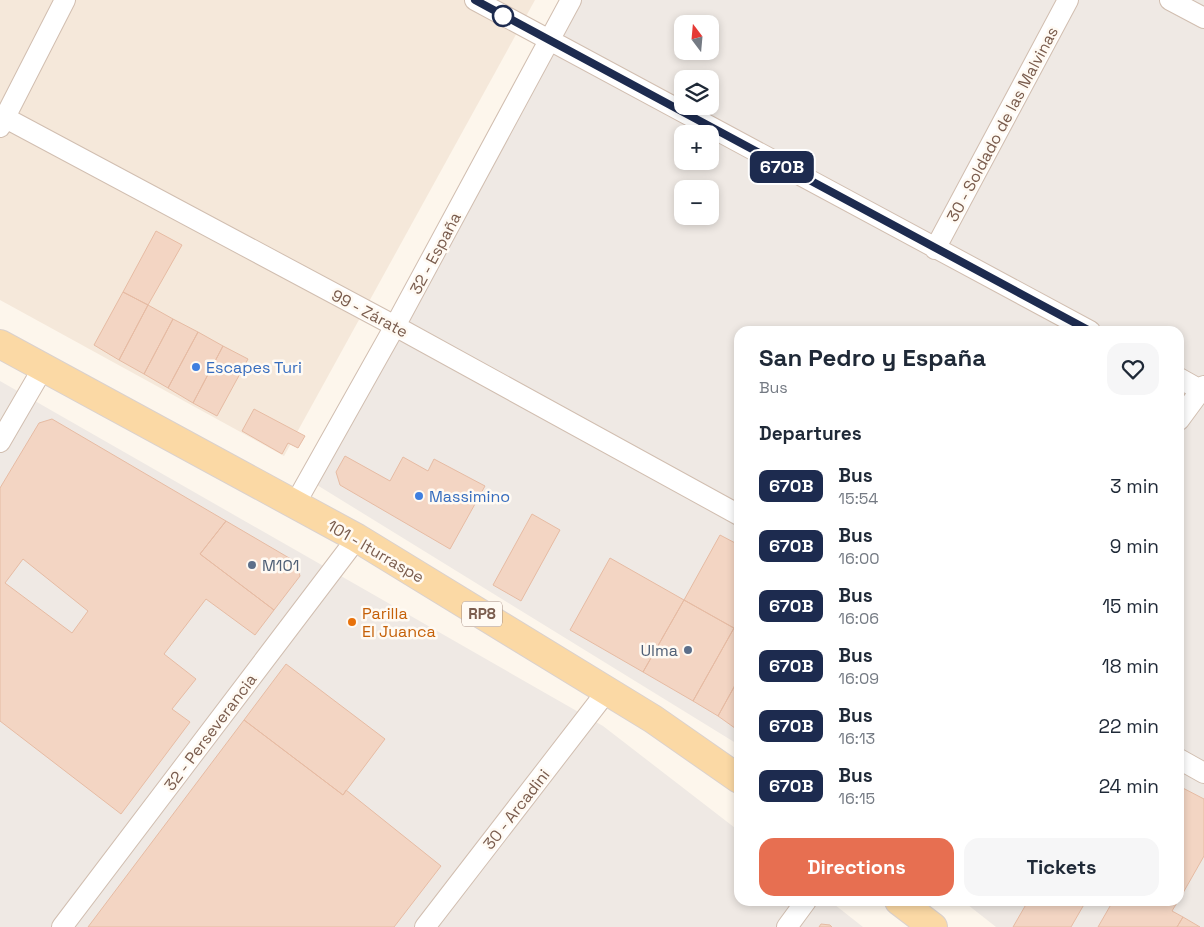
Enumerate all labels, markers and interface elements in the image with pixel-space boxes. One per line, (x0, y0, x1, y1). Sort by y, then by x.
unlabelled marker (492, 5, 514, 27)
north arrow (674, 15, 719, 60)
map controls (674, 15, 719, 225)
street label: 30 - Soldado de las Malvinas (942, 23, 1063, 225)
button: layers (674, 70, 719, 115)
button: + (674, 125, 719, 170)
line badge: 670B (747, 151, 817, 183)
text: 670B (760, 155, 804, 178)
button: − (674, 180, 719, 225)
street label: 32 - España (405, 209, 466, 298)
street label: 99 - Zárate (328, 285, 412, 342)
text: San Pedro y España (759, 342, 986, 373)
button: heart (1107, 343, 1159, 395)
place label: Escapes Turi (206, 357, 302, 378)
marker: Escapes Turi (190, 361, 202, 373)
text: Bus (759, 377, 788, 398)
text: Departures (759, 421, 862, 446)
text: Bus (838, 463, 873, 488)
text: 670B (769, 474, 813, 497)
text: 3 min (1110, 474, 1159, 499)
place label: Massimino (429, 486, 510, 507)
text: 15:54 (838, 488, 878, 509)
marker: Massimino (413, 490, 425, 502)
street label: 101 - Iturraspe (324, 515, 428, 588)
text: Bus (838, 523, 873, 548)
text: 670B (769, 534, 813, 557)
text: 9 min (1110, 534, 1159, 559)
text: 16:00 (838, 548, 879, 569)
place label: M101 (262, 555, 299, 576)
marker: M101 (246, 559, 258, 571)
text: Bus (838, 583, 873, 608)
text: 670B (769, 594, 813, 617)
text: 15 min (1102, 594, 1159, 619)
road number: RP8 (462, 602, 502, 626)
place label: Parilla El Juanca (362, 603, 436, 642)
text: 16:06 (838, 608, 879, 629)
marker: Parilla El Juanca (346, 616, 358, 628)
place label: Ulma (640, 640, 678, 661)
text: Bus (838, 643, 873, 668)
marker: Ulma (682, 644, 694, 656)
text: 670B (769, 654, 813, 677)
text: 18 min (1102, 654, 1159, 679)
text: 16:09 (838, 668, 879, 689)
street label: 32 - Perseverancia (159, 670, 261, 795)
text: Bus (838, 703, 873, 728)
text: 670B (769, 714, 813, 737)
text: 22 min (1099, 714, 1159, 739)
text: 16:13 (838, 728, 875, 749)
text: Bus (838, 763, 873, 788)
street label: 30 - Arcadini (478, 765, 554, 854)
text: 670B (769, 774, 813, 797)
text: 24 min (1099, 774, 1159, 799)
text: 16:15 (838, 788, 875, 809)
button: Directions (759, 838, 954, 896)
button: Tickets (964, 838, 1159, 896)

